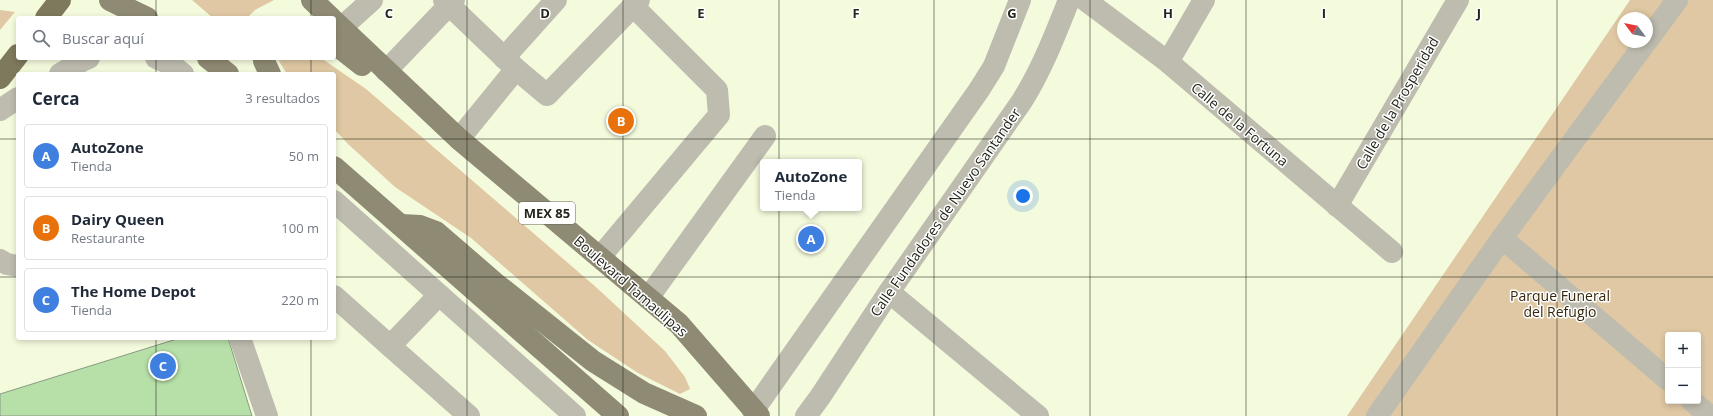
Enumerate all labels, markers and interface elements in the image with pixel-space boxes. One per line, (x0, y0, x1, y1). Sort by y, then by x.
text: C (385, 4, 393, 22)
text: D (540, 4, 550, 22)
text: E (697, 4, 705, 22)
text: F (852, 4, 860, 22)
text: G (1007, 4, 1017, 22)
text: H (1163, 4, 1173, 22)
text: I (1322, 4, 1326, 22)
text: J (1476, 4, 1481, 22)
north arrow (1617, 12, 1653, 48)
search box (16, 16, 336, 60)
icon: search (30, 27, 52, 49)
text: Buscar aquí (62, 28, 144, 48)
street label: Calle de la Prosperidad (1351, 33, 1443, 173)
street label: Calle de la Fortuna (1187, 78, 1293, 170)
text: Cerca (32, 87, 80, 110)
text: 3 resultados (245, 89, 320, 107)
street label: Calle Fundadores de Nuevo Santander (865, 104, 1025, 320)
pin: B (608, 106, 634, 136)
text: AutoZone (71, 137, 144, 157)
text: A (42, 147, 50, 165)
text: 50 m (289, 147, 319, 165)
text: Tienda (71, 157, 112, 175)
popup (760, 159, 862, 211)
text: AutoZone (775, 166, 847, 186)
text: Tienda (775, 186, 816, 204)
your location (1013, 186, 1033, 206)
road number: MEX 85 (519, 202, 575, 224)
text: Dairy Queen (71, 209, 164, 229)
text: B (42, 219, 50, 237)
text: 100 m (281, 219, 319, 237)
pin: A (798, 224, 824, 254)
text: Restaurante (71, 229, 145, 247)
street label: Boulevard Tamaulipas (570, 231, 692, 341)
text: The Home Depot (71, 281, 196, 301)
park label: Parque Funeral del Refugio (1510, 286, 1610, 321)
text: C (42, 291, 50, 309)
text: 220 m (281, 291, 319, 309)
text: Tienda (71, 301, 112, 319)
map controls (1665, 332, 1701, 404)
button: + (1665, 332, 1701, 368)
pin: C (150, 351, 176, 381)
button: − (1665, 368, 1701, 404)

